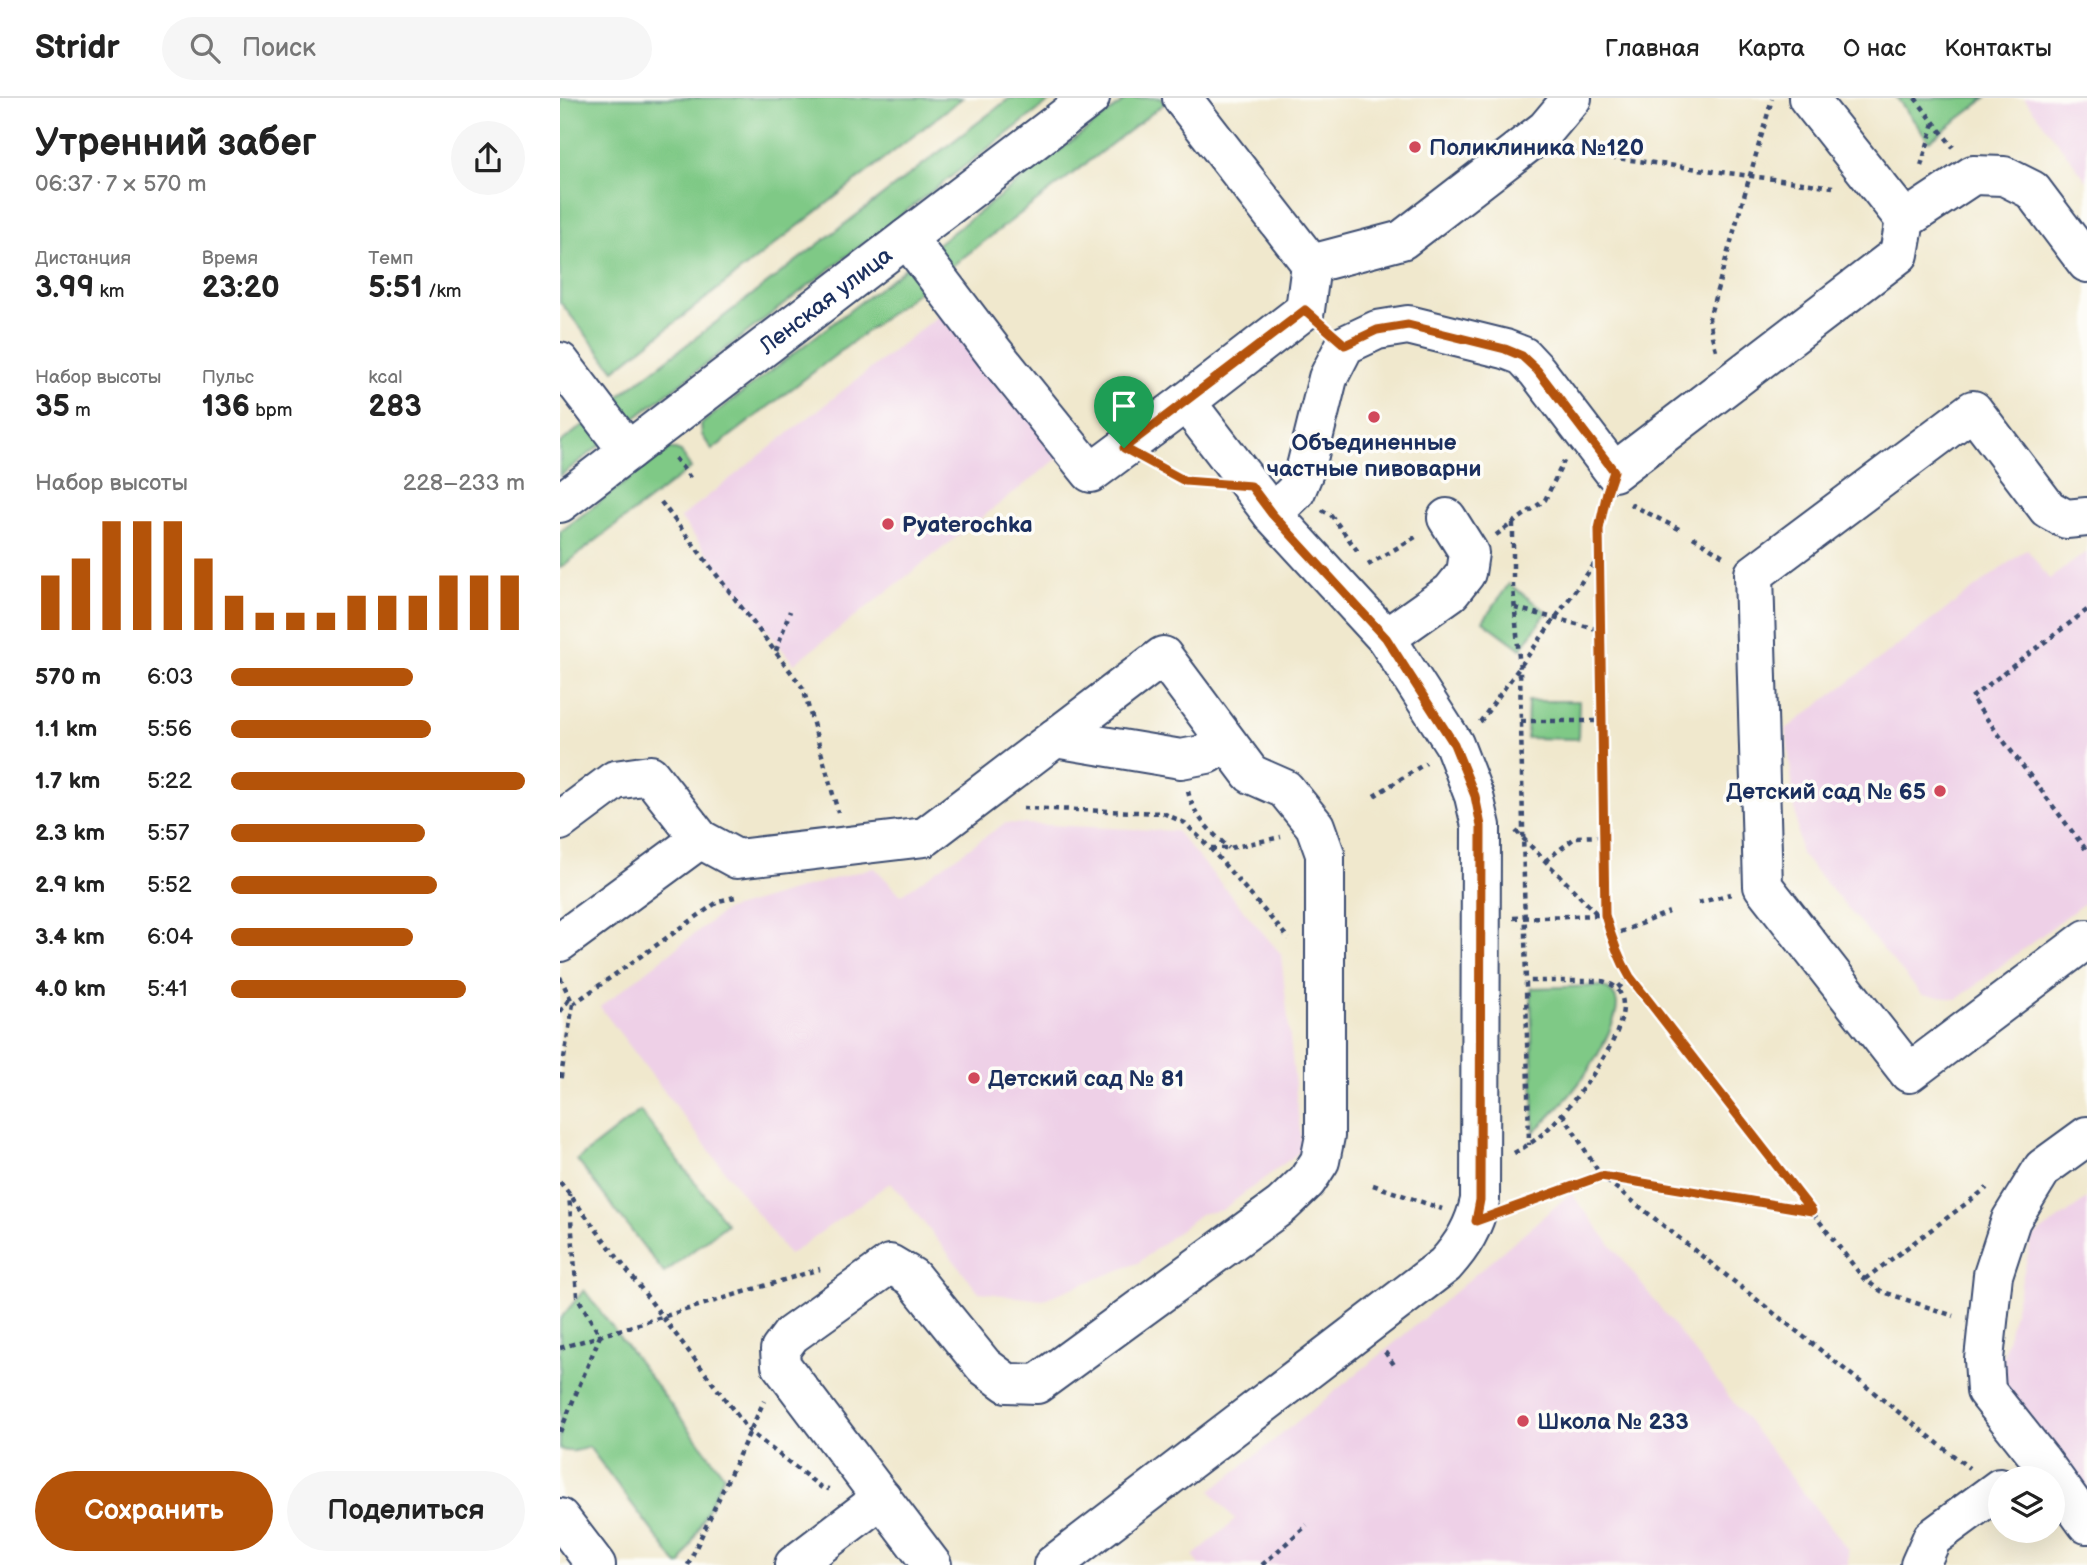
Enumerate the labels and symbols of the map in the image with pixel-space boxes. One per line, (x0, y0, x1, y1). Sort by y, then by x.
place label: Поликлиника №120 (1429, 134, 1644, 162)
marker: Поликлиника №120 (1407, 139, 1423, 155)
street label: Ленская улица (753, 241, 898, 361)
pin (1094, 376, 1154, 448)
marker: Объединенные частные пивоварни (1366, 409, 1382, 425)
place label: Объединенные частные пивоварни (1266, 429, 1482, 483)
place label: Pyaterochka (902, 511, 1033, 539)
marker: Pyaterochka (880, 516, 896, 532)
place label: Детский сад № 65 (1726, 778, 1926, 806)
marker: Детский сад № 65 (1932, 783, 1948, 799)
place label: Детский сад № 81 (988, 1065, 1184, 1093)
marker: Детский сад № 81 (966, 1070, 982, 1086)
place label: Школа № 233 (1537, 1408, 1689, 1436)
marker: Школа № 233 (1515, 1413, 1531, 1429)

